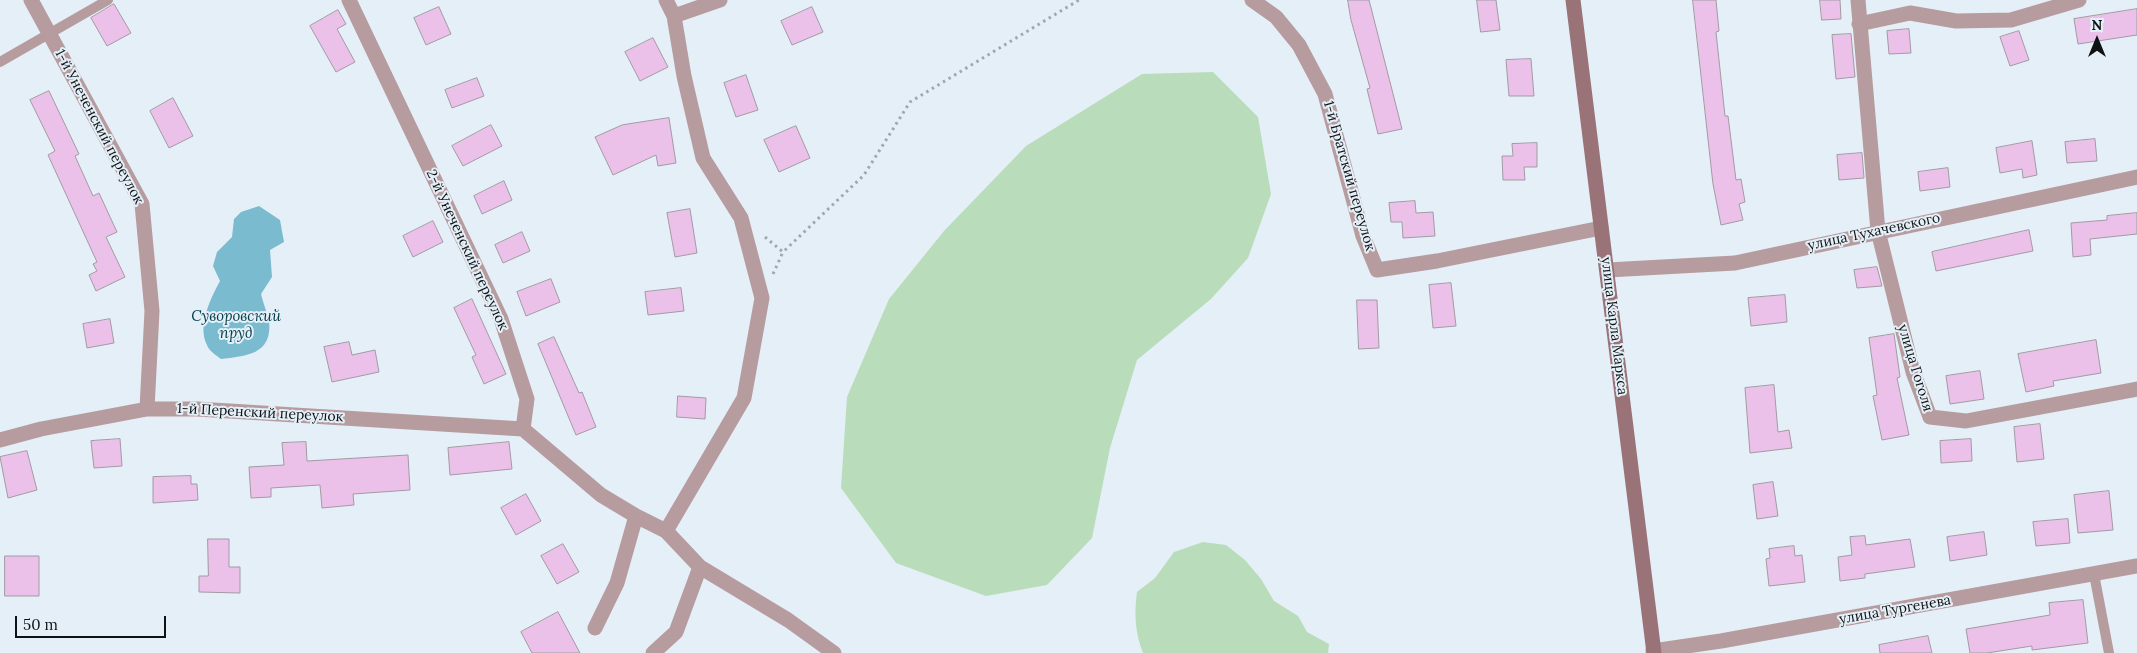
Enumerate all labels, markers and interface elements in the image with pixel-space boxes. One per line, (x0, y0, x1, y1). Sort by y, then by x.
north arrow (2072, 15, 2122, 65)
text: N (2092, 16, 2102, 34)
street label: 1-й Унеченский переулок (51, 47, 147, 207)
street label: 1-й Братский переулок (1320, 99, 1378, 253)
street label: 2-й Унеченский переулок (422, 167, 512, 333)
street label: улица Тухачевского (1806, 210, 1942, 254)
street label: улица Карла Маркса (1597, 256, 1631, 396)
water label: Суворовский пруд (191, 308, 281, 343)
street label: улица Гоголя (1894, 322, 1936, 414)
street label: 1-й Перенский переулок (176, 400, 344, 426)
street label: улица Тургенева (1838, 592, 1952, 628)
scale bar (18, 606, 169, 638)
text: 50 m (23, 615, 58, 634)

